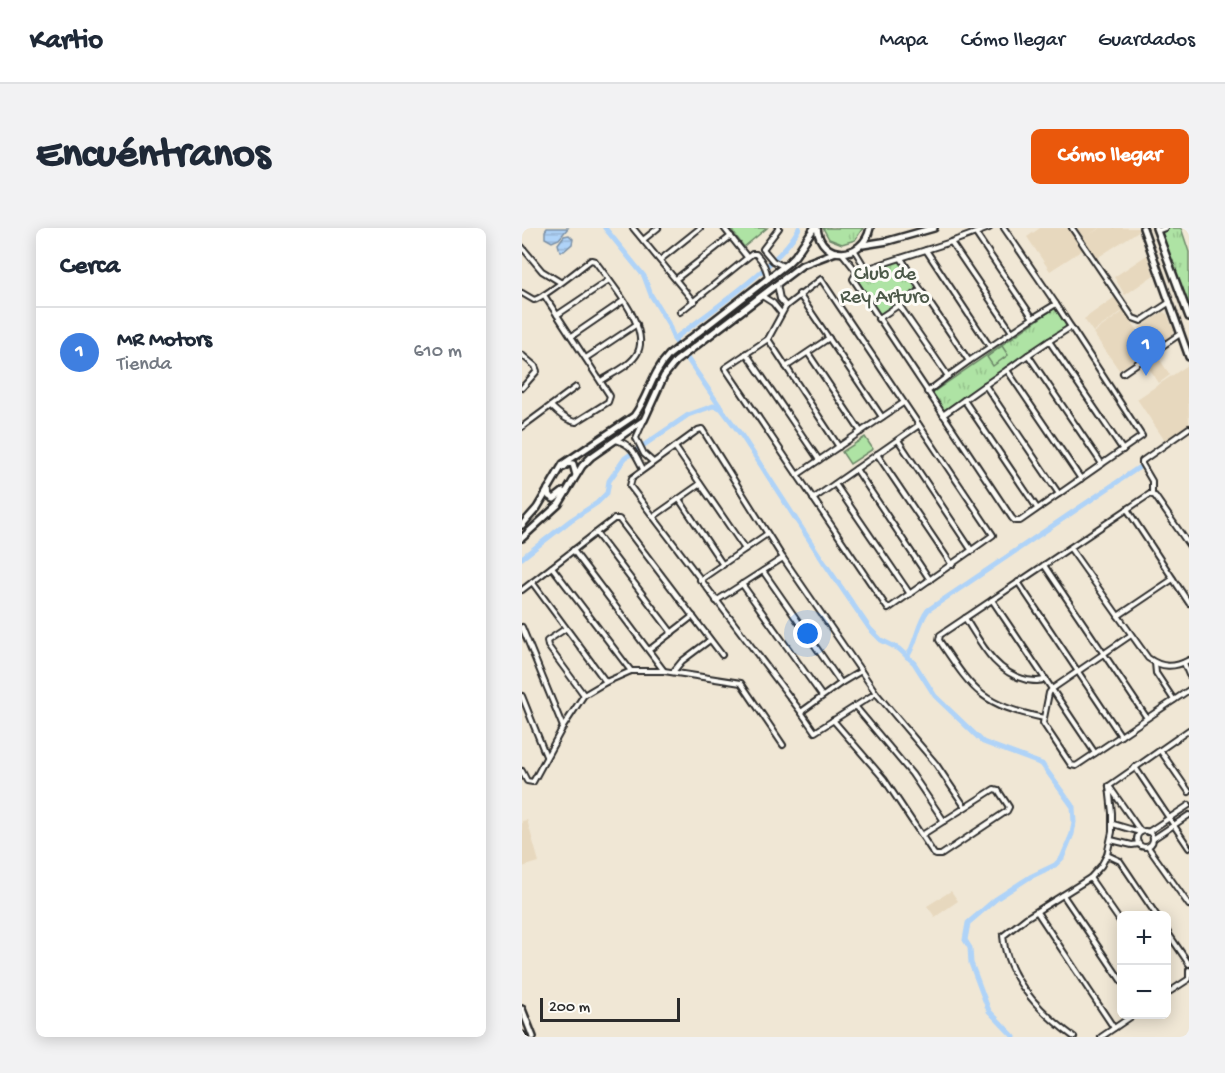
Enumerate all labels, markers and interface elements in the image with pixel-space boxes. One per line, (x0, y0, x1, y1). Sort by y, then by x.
text: Kartio (30, 25, 103, 58)
text: Mapa (879, 29, 928, 54)
text: Cómo llegar (961, 29, 1065, 54)
text: Guardados (1098, 29, 1195, 54)
button: Cómo llegar (1031, 129, 1189, 184)
text: Encuéntranos (36, 132, 270, 181)
text: Cerca (60, 252, 120, 283)
park label: Club de Rey Arturo (840, 264, 930, 310)
pin: 1 (1126, 326, 1166, 376)
text: MR Motors (117, 328, 212, 354)
text: 1 (75, 341, 84, 364)
text: 610 m (413, 341, 462, 364)
text: Tienda (117, 354, 172, 377)
your location (793, 619, 822, 648)
map controls (1117, 911, 1171, 1019)
button: + (1117, 911, 1171, 965)
button: − (1117, 965, 1171, 1019)
scale bar (540, 995, 680, 1022)
text: 200 m (549, 999, 590, 1018)

